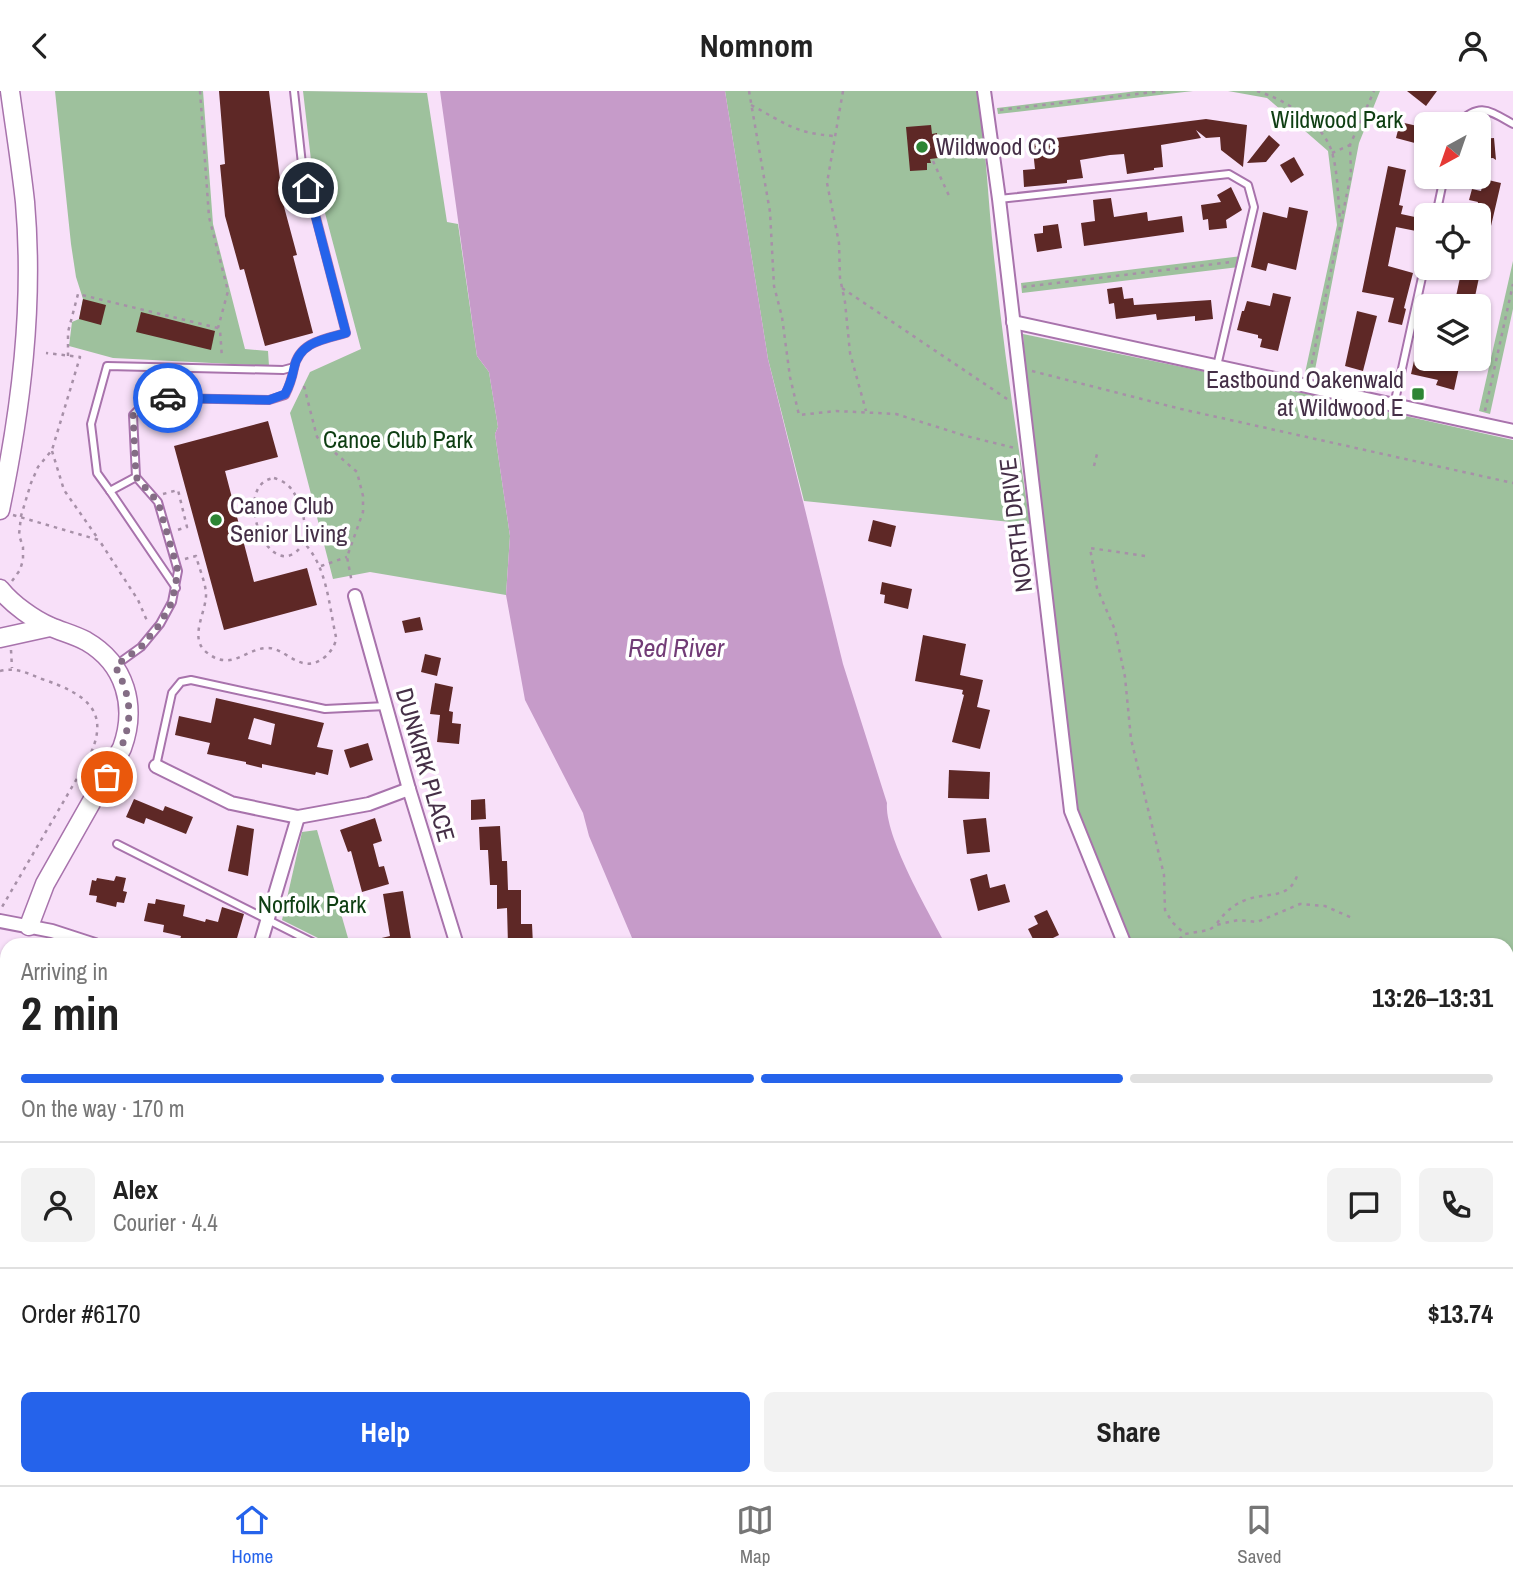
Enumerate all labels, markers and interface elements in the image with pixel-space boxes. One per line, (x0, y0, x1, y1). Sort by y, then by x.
text: Nomnom (700, 24, 813, 67)
icon: back (21, 27, 59, 65)
icon: person (1454, 27, 1492, 65)
park label: Wildwood Park (1271, 103, 1403, 135)
north arrow (1414, 112, 1491, 189)
map controls (1414, 112, 1491, 371)
place label: Wildwood CC (936, 130, 1056, 162)
marker: Wildwood CC (914, 139, 930, 155)
pin (278, 158, 338, 218)
icon: home (289, 169, 327, 207)
button: locate (1414, 203, 1491, 280)
button: layers (1414, 294, 1491, 371)
courier (133, 363, 203, 433)
place label: Eastbound Oakenwald at Wildwood E (1206, 363, 1404, 423)
icon: car (149, 379, 187, 417)
marker: Eastbound Oakenwald at Wildwood E (1410, 386, 1426, 402)
park label: Canoe Club Park (323, 423, 473, 455)
street label: NORTH DRIVE (991, 456, 1039, 594)
place label: Canoe Club Senior Living (230, 489, 347, 549)
marker: Canoe Club Senior Living (208, 512, 224, 528)
water label: Red River (628, 630, 725, 665)
street label: DUNKIRK PLACE (389, 684, 463, 845)
pin (77, 747, 137, 807)
icon: bag (88, 758, 126, 796)
park label: Norfolk Park (258, 888, 366, 920)
text: Arriving in (21, 956, 108, 987)
text: 13:26–13:31 (1372, 980, 1493, 1015)
text: 2 min (21, 982, 120, 1044)
text: On the way · 170 m (21, 1093, 185, 1124)
button: person (21, 1168, 95, 1242)
button: chat (1327, 1168, 1401, 1242)
button: phone (1419, 1168, 1493, 1242)
text: Alex (113, 1172, 158, 1207)
text: Courier · 4.4 (113, 1207, 218, 1238)
text: Order #6170 (21, 1296, 141, 1331)
text: $13.74 (1428, 1296, 1493, 1331)
button: Help (21, 1392, 750, 1472)
button: Share (764, 1392, 1493, 1472)
tab: Home (232, 1501, 273, 1569)
tab: Map (736, 1501, 774, 1569)
tab: Saved (1237, 1501, 1281, 1569)

